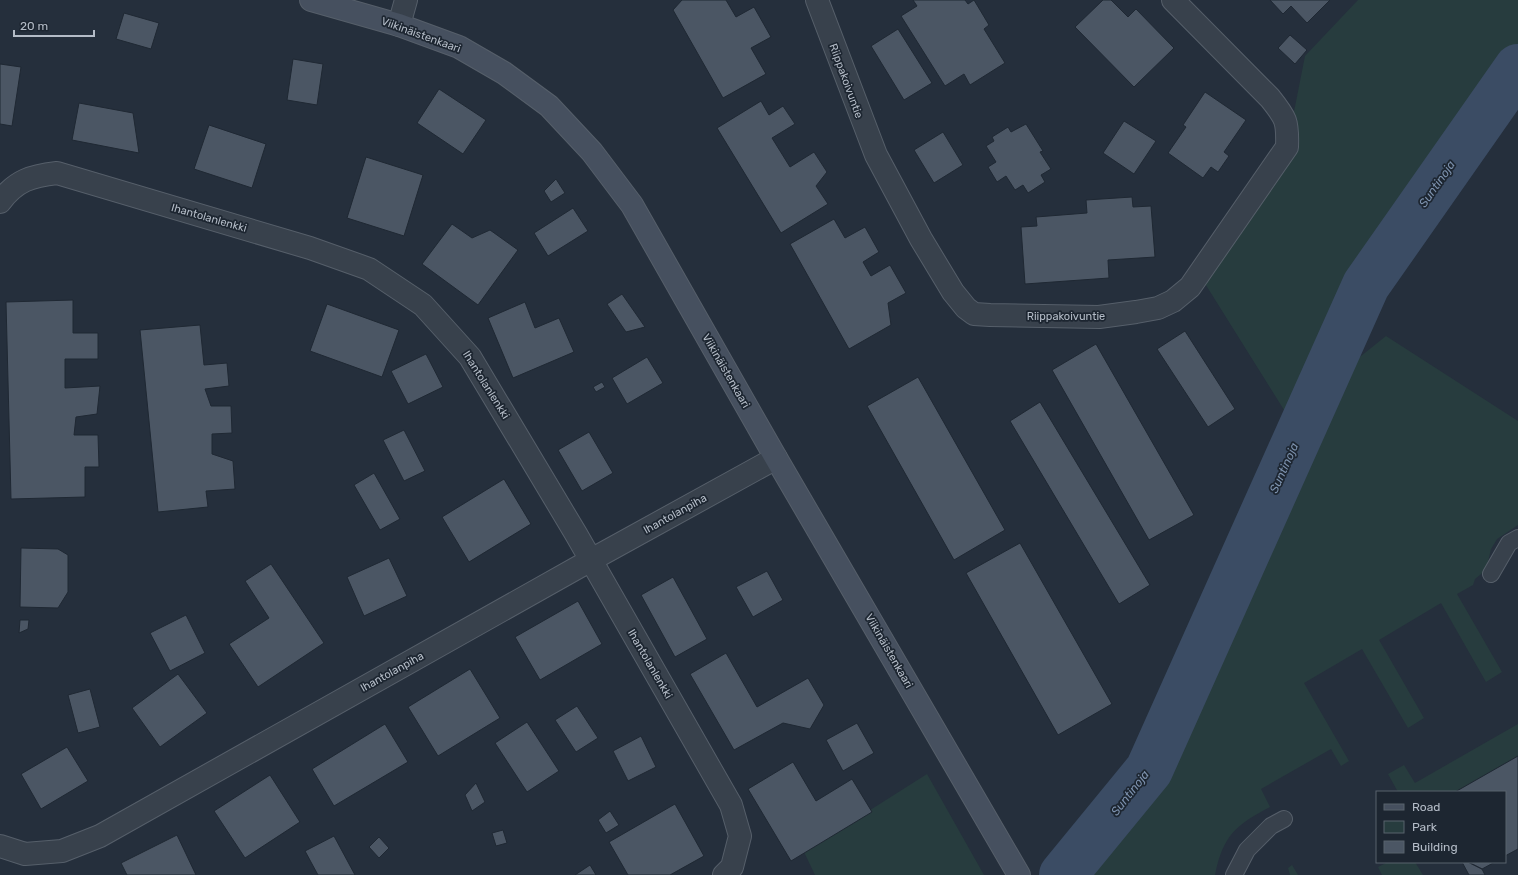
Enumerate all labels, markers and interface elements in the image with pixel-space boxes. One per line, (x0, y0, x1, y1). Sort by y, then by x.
scale bar (14, 12, 94, 38)
street label: Viikinäistenkaari (380, 15, 462, 55)
text: 20 m (20, 19, 48, 33)
street label: Riippakoivuntie (826, 42, 866, 120)
water label: Suntinoja (1416, 158, 1458, 210)
street label: Ihantolanlenkki (170, 201, 248, 235)
street label: Riippakoivuntie (1027, 310, 1105, 323)
street label: Viikinäistenkaari (699, 332, 753, 410)
street label: Ihantolanlenkki (460, 349, 512, 421)
water label: Suntinoja (1267, 441, 1301, 495)
street label: Ihantolanpiha (641, 491, 709, 537)
street label: Viikinäistenkaari (862, 612, 916, 690)
street label: Ihantolanlenkki (625, 627, 675, 701)
street label: Ihantolanpiha (358, 649, 426, 695)
water label: Suntinoja (1108, 768, 1152, 818)
legend (1376, 791, 1506, 863)
text: Road (1412, 800, 1440, 814)
text: Park (1412, 820, 1438, 834)
text: Building (1412, 840, 1458, 854)

